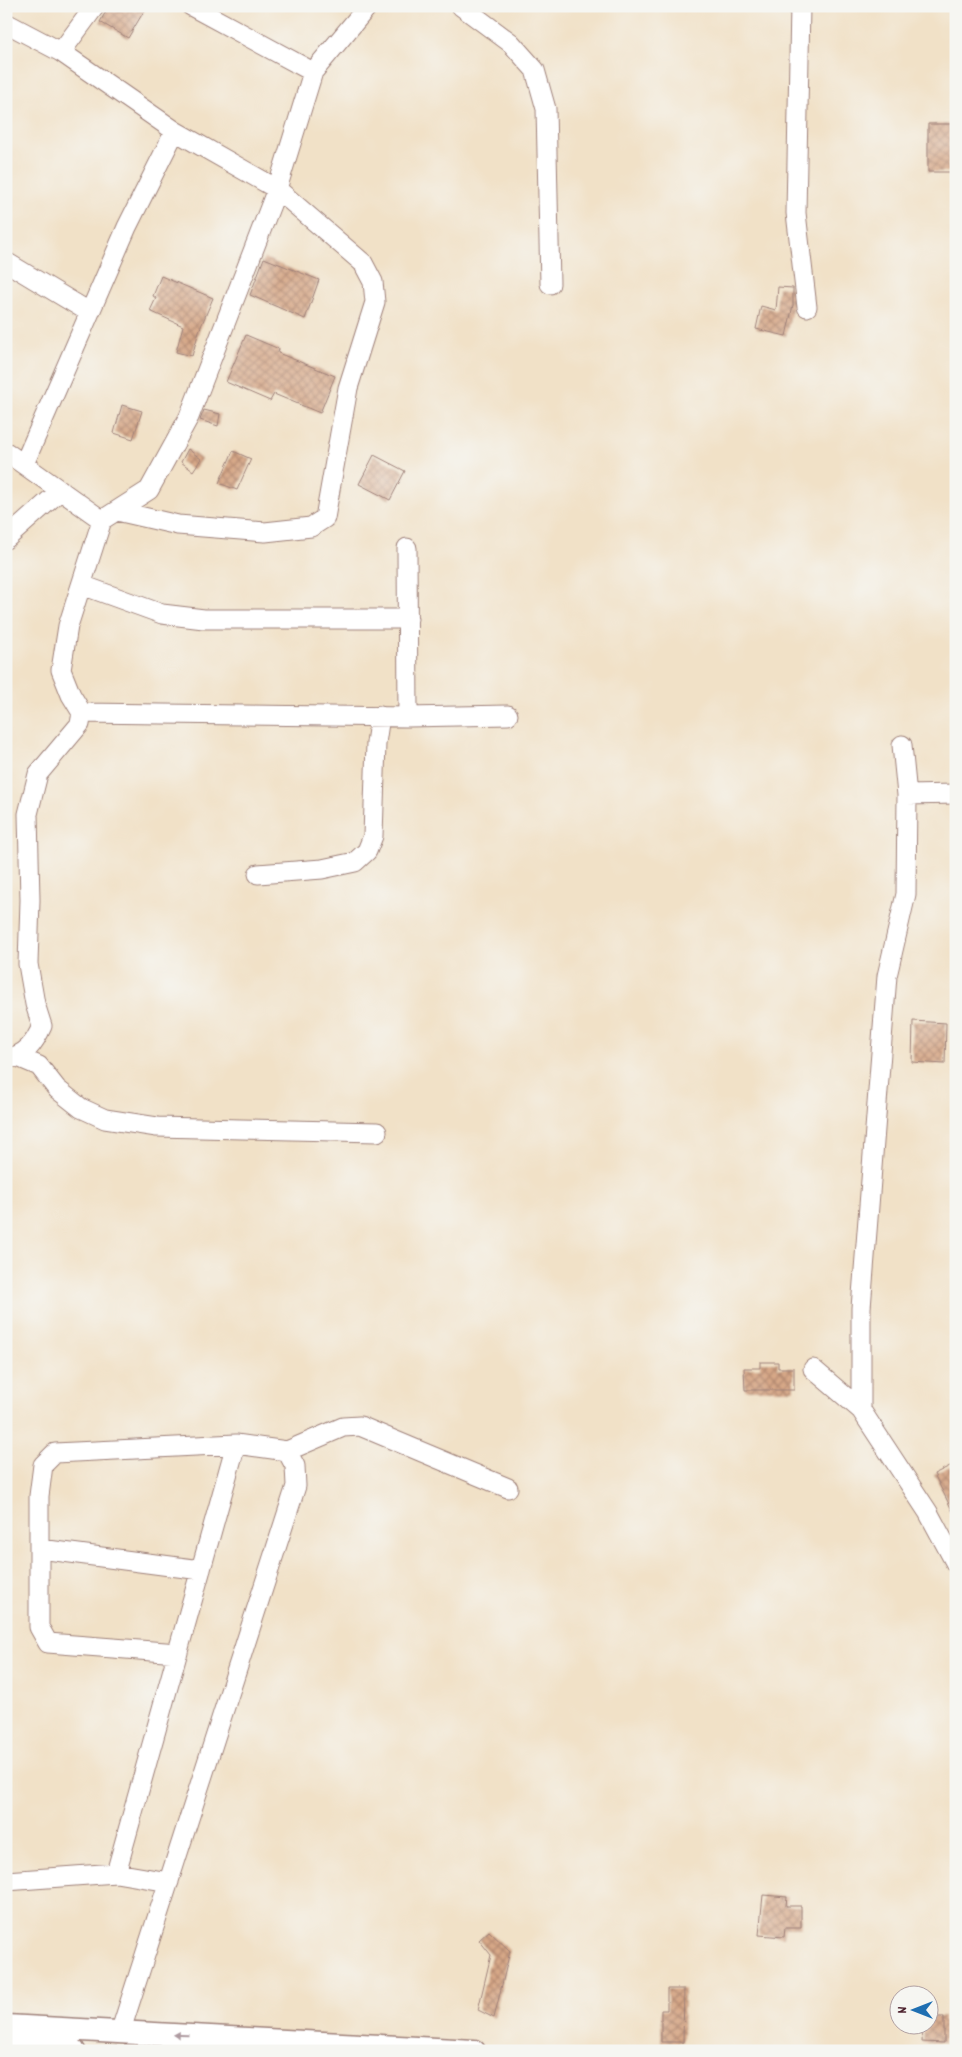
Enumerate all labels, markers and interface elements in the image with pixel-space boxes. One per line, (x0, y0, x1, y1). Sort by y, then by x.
north arrow (890, 1984, 940, 2034)
text: N (893, 2006, 913, 2013)
one-way arrow (173, 2031, 189, 2039)

